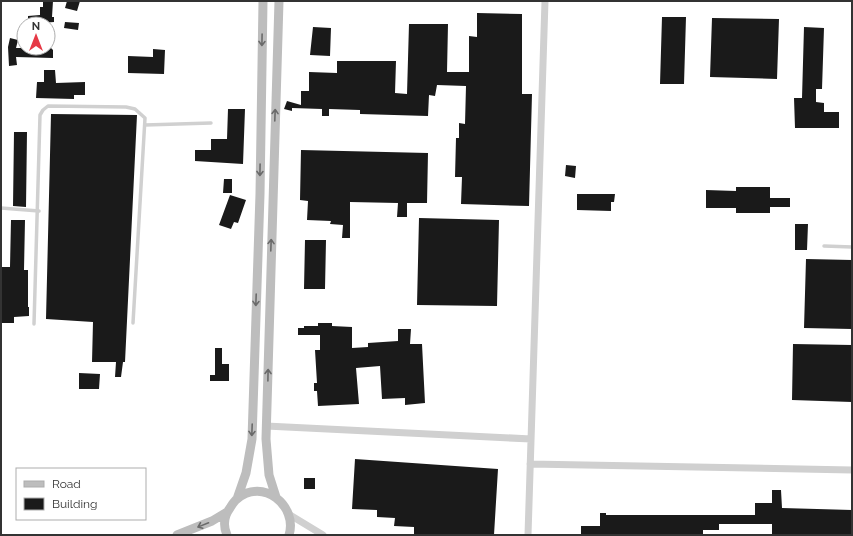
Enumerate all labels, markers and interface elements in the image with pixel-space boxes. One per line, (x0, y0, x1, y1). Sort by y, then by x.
north arrow (16, 16, 56, 56)
text: N (32, 20, 40, 33)
one-way arrow (258, 33, 266, 46)
one-way arrow (271, 109, 279, 122)
one-way arrow (256, 163, 264, 176)
one-way arrow (267, 239, 275, 252)
one-way arrow (253, 293, 260, 306)
one-way arrow (264, 369, 271, 382)
one-way arrow (248, 423, 256, 436)
legend (16, 468, 146, 520)
text: Road (52, 477, 81, 491)
text: Building (52, 497, 98, 511)
one-way arrow (197, 522, 209, 529)

